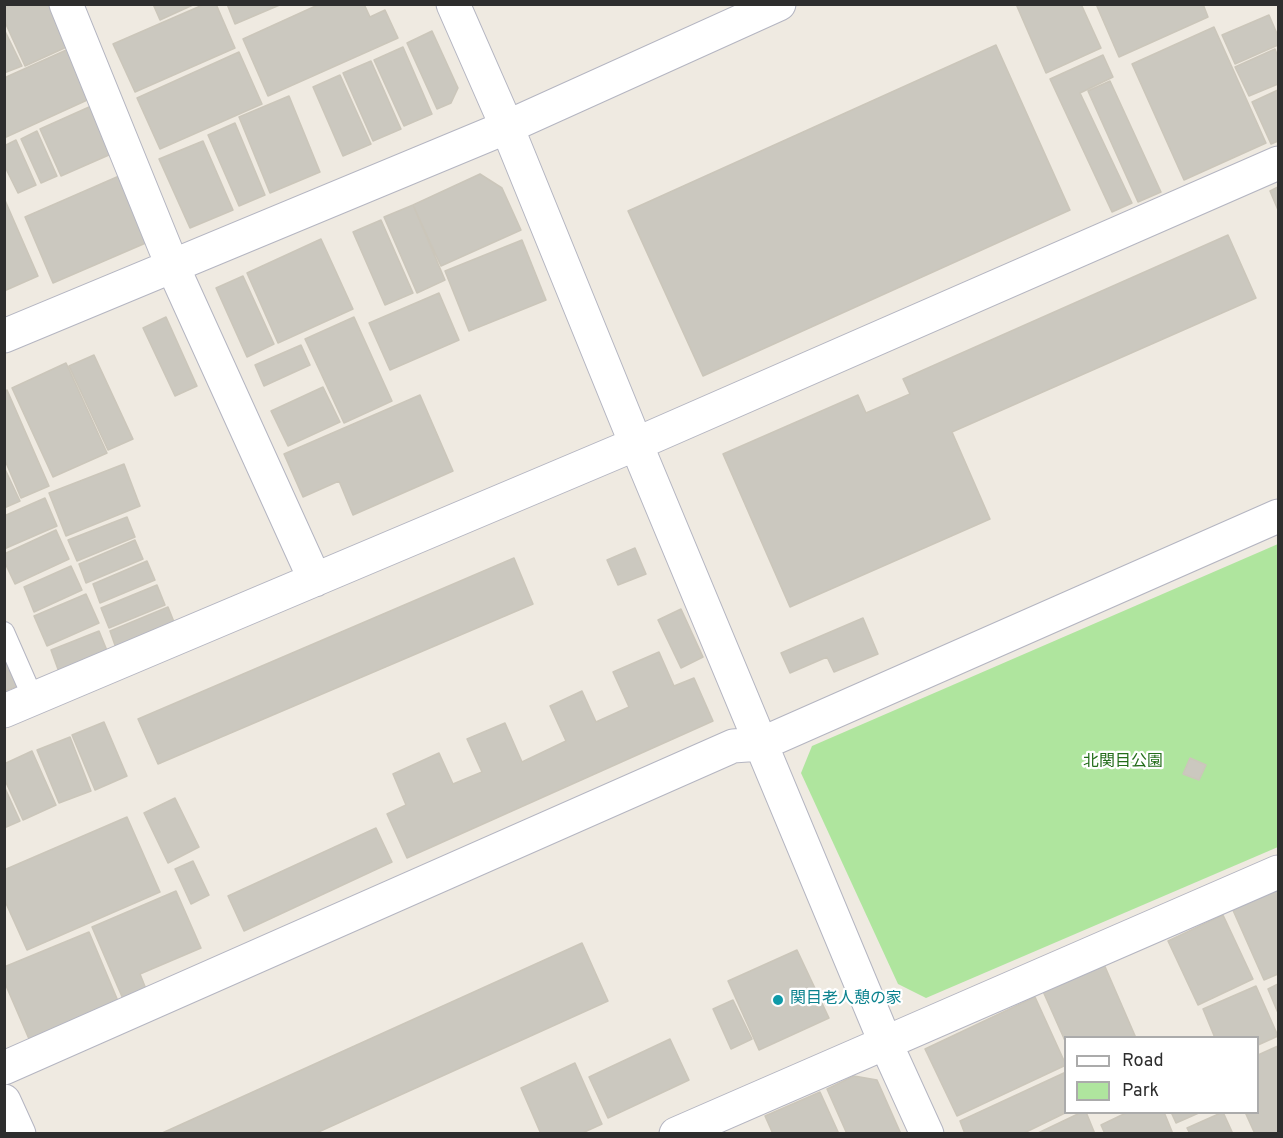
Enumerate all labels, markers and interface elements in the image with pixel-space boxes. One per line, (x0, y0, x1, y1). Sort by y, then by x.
park label: 北関目公園 (1083, 753, 1163, 773)
place label: 関目老人憩の家 (790, 990, 902, 1010)
marker: 関目老人憩の家 (771, 993, 785, 1007)
legend (1064, 1036, 1259, 1114)
text: Road (1122, 1050, 1164, 1073)
text: Park (1122, 1080, 1159, 1103)

